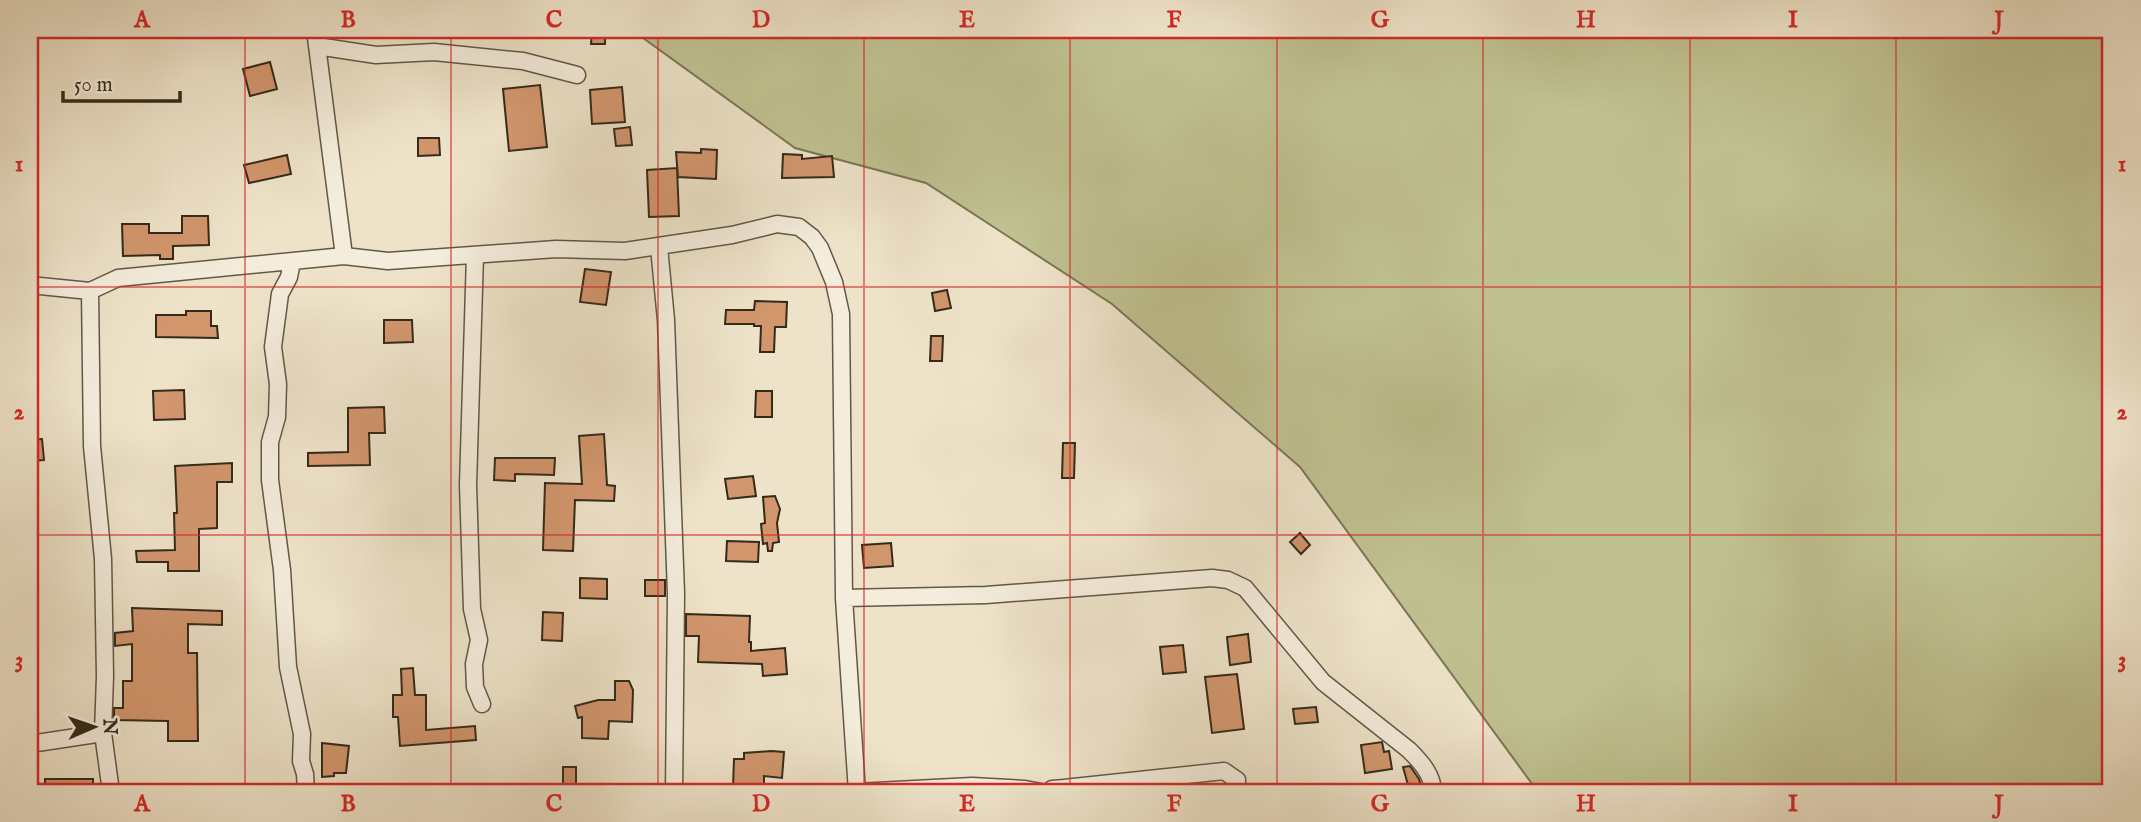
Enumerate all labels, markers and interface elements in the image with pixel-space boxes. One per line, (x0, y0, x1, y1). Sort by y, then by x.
text: A (133, 6, 151, 35)
text: B (340, 6, 356, 35)
text: C (546, 6, 563, 35)
text: D (752, 6, 770, 35)
text: E (959, 6, 975, 35)
text: F (1167, 6, 1182, 35)
text: G (1371, 6, 1390, 35)
text: H (1576, 6, 1596, 35)
text: I (1788, 6, 1798, 35)
text: J (1991, 6, 2004, 35)
scale bar (63, 60, 180, 104)
text: 50 m (74, 72, 113, 99)
text: 1 (15, 150, 23, 179)
text: 1 (2118, 150, 2126, 179)
text: 2 (14, 398, 25, 427)
text: 2 (2117, 398, 2128, 427)
text: 3 (15, 646, 23, 675)
text: 3 (2118, 646, 2126, 675)
north arrow (60, 692, 130, 762)
text: N (97, 717, 121, 736)
text: A (133, 790, 151, 819)
text: B (340, 790, 356, 819)
text: C (546, 790, 563, 819)
text: D (752, 790, 770, 819)
text: E (959, 790, 975, 819)
text: F (1167, 790, 1182, 819)
text: G (1371, 790, 1390, 819)
text: H (1576, 790, 1596, 819)
text: I (1788, 790, 1798, 819)
text: J (1991, 790, 2004, 819)

